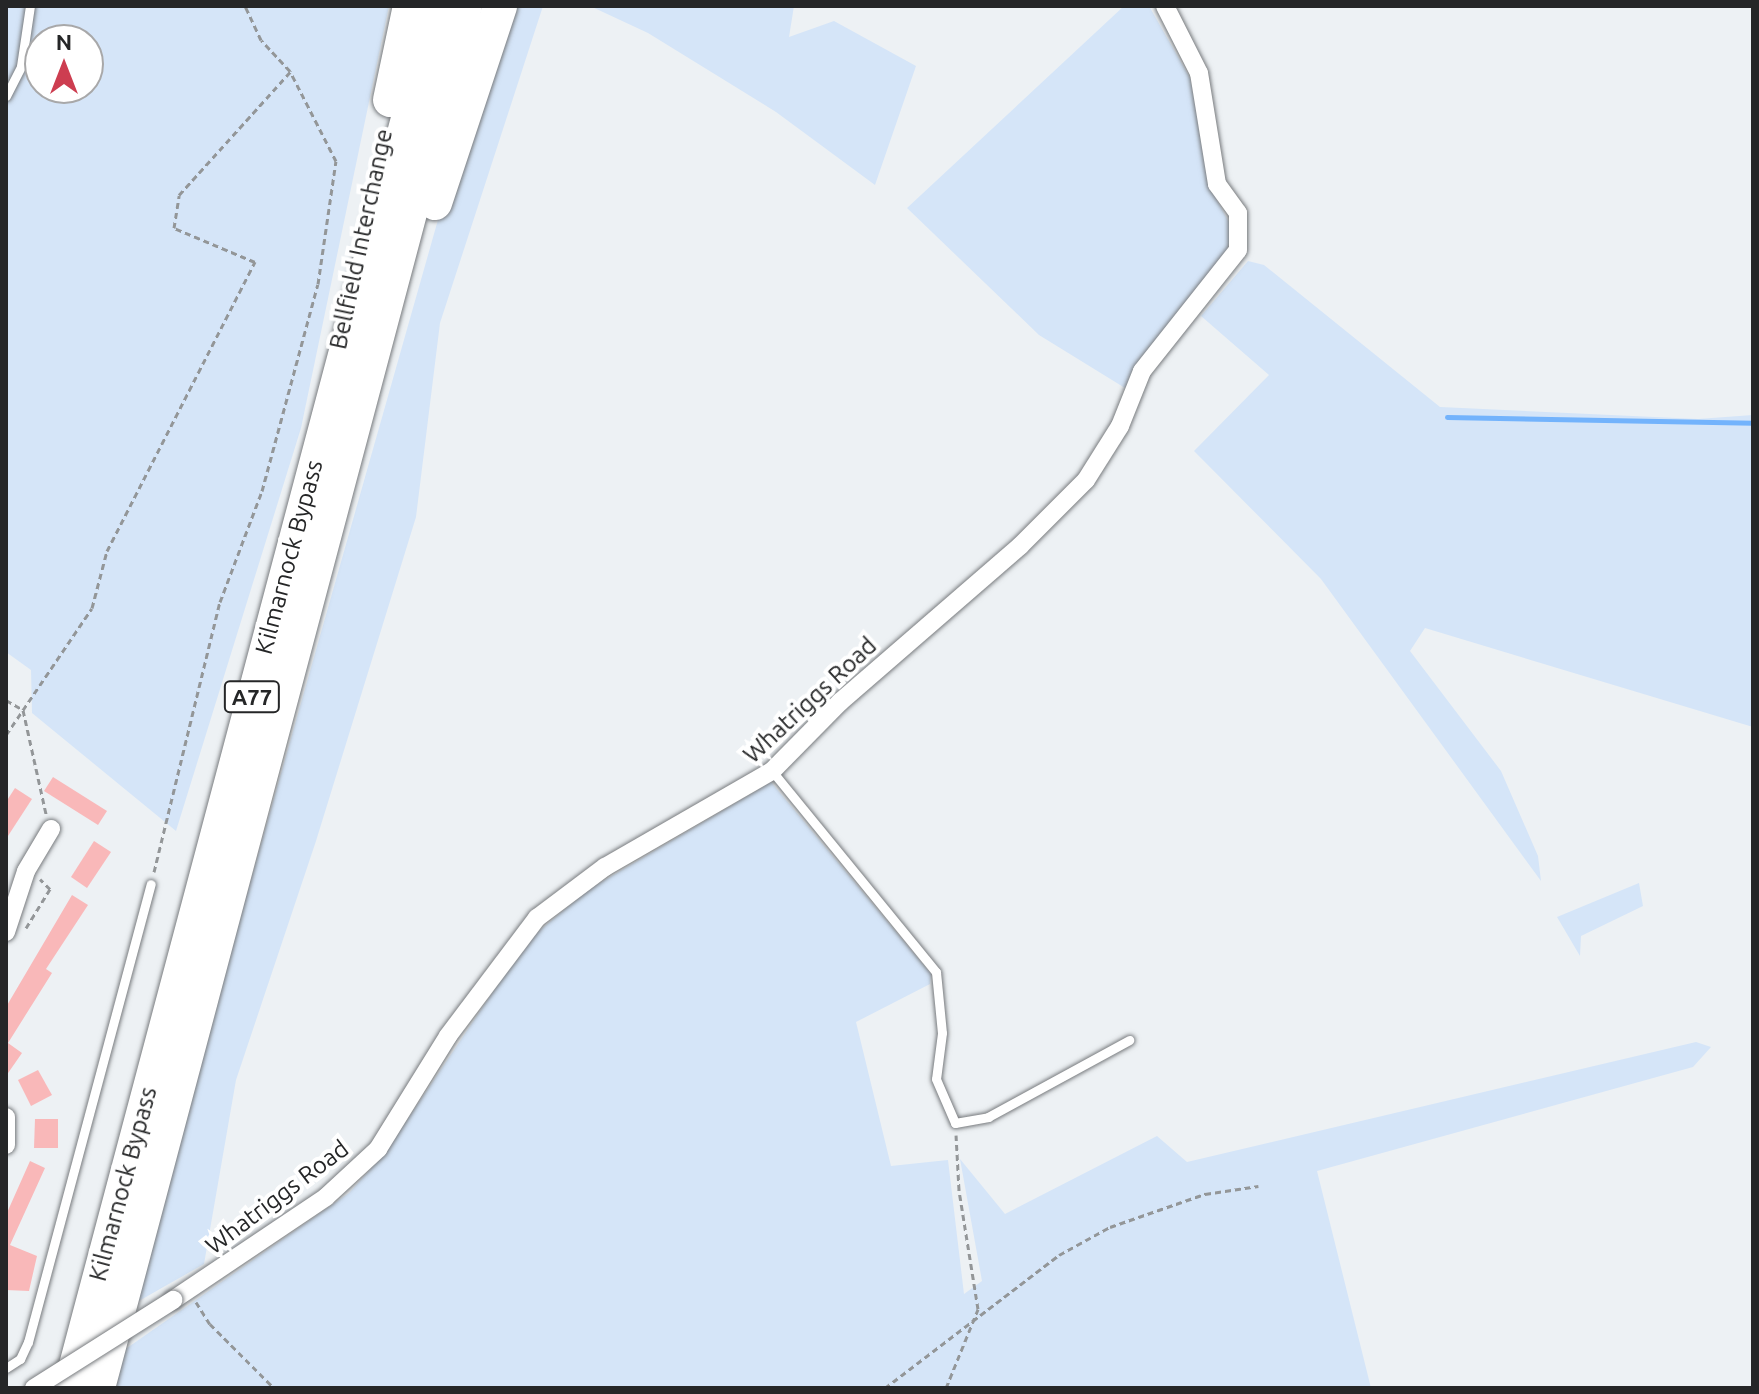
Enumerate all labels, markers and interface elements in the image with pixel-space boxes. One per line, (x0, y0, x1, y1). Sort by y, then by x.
north arrow (24, 24, 104, 104)
text: N (56, 29, 72, 54)
street label: Bellfield Interchange (324, 126, 398, 352)
street label: Kilmarnock Bypass (249, 457, 329, 657)
street label: Whatriggs Road (737, 631, 883, 769)
road number: A77 (222, 679, 282, 715)
street label: Kilmarnock Bypass (83, 1084, 163, 1284)
street label: Whatriggs Road (200, 1134, 354, 1260)

